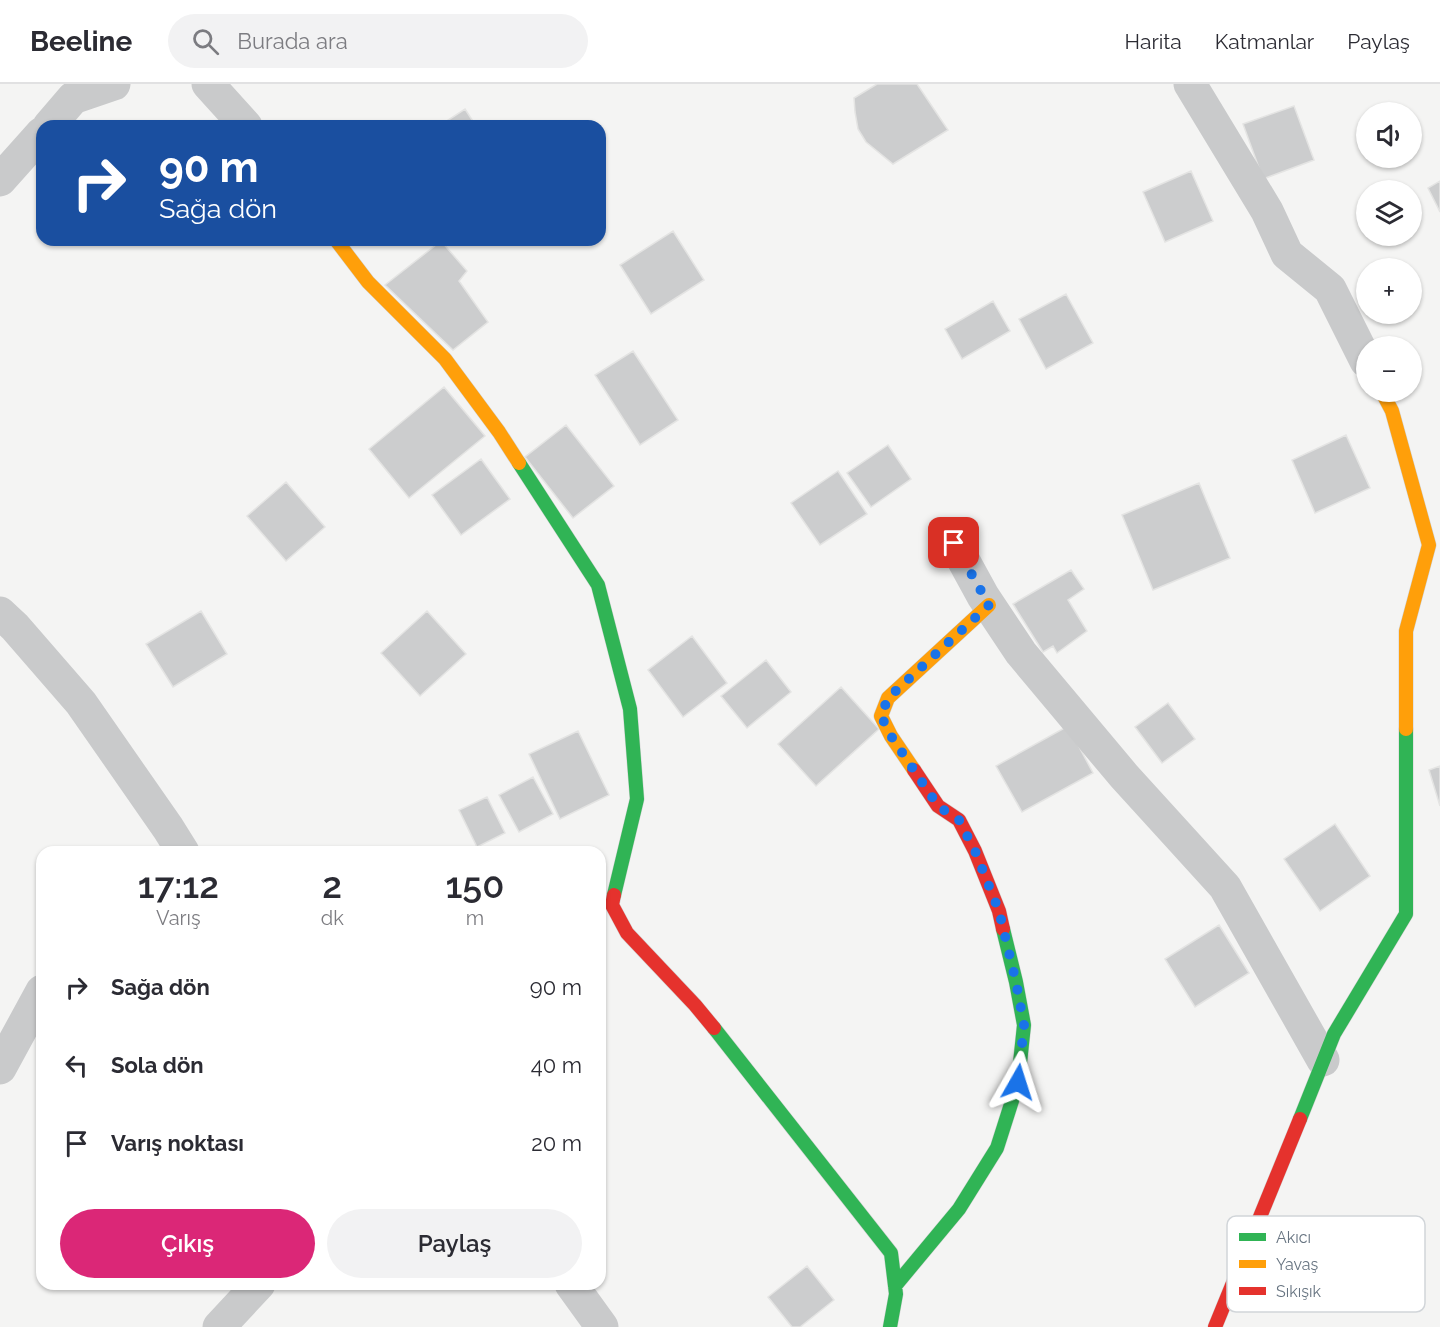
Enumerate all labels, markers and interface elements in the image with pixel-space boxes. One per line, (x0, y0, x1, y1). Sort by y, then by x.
search box (168, 14, 588, 68)
text: Beeline (30, 25, 132, 58)
icon: search (189, 25, 222, 58)
text: Burada ara (237, 28, 348, 54)
text: Harita (1125, 29, 1182, 54)
text: Katmanlar (1215, 29, 1314, 54)
text: Paylaş (1347, 29, 1410, 54)
map controls (1356, 102, 1422, 402)
button: sound (1356, 102, 1422, 168)
text: 90 m (159, 143, 259, 192)
icon: right (60, 144, 138, 222)
button: layers (1356, 180, 1422, 246)
text: Sağa dön (159, 193, 277, 224)
button: + (1356, 258, 1422, 324)
button: − (1356, 336, 1422, 402)
pin (928, 517, 979, 568)
icon: arrive (937, 526, 970, 559)
text: 17:12 (138, 864, 219, 906)
text: 2 (322, 864, 342, 906)
text: 150 (445, 864, 504, 906)
text: Varış (156, 906, 201, 930)
text: dk (321, 906, 344, 930)
text: m (466, 906, 484, 930)
icon: right (60, 971, 93, 1004)
text: Sağa dön (111, 974, 210, 1000)
text: 90 m (530, 974, 582, 1000)
icon: left (60, 1049, 93, 1082)
position arrow (986, 1050, 1050, 1114)
text: Sola dön (111, 1052, 204, 1078)
text: 40 m (531, 1052, 582, 1078)
icon: arrive (60, 1127, 93, 1160)
text: Varış noktası (111, 1130, 244, 1156)
text: 20 m (531, 1130, 582, 1156)
button: Çıkış (60, 1209, 315, 1278)
button: Paylaş (327, 1209, 582, 1278)
legend (1227, 1216, 1425, 1312)
text: Akıcı (1276, 1228, 1311, 1247)
text: Yavaş (1276, 1255, 1318, 1274)
text: Sıkışık (1276, 1282, 1321, 1301)

